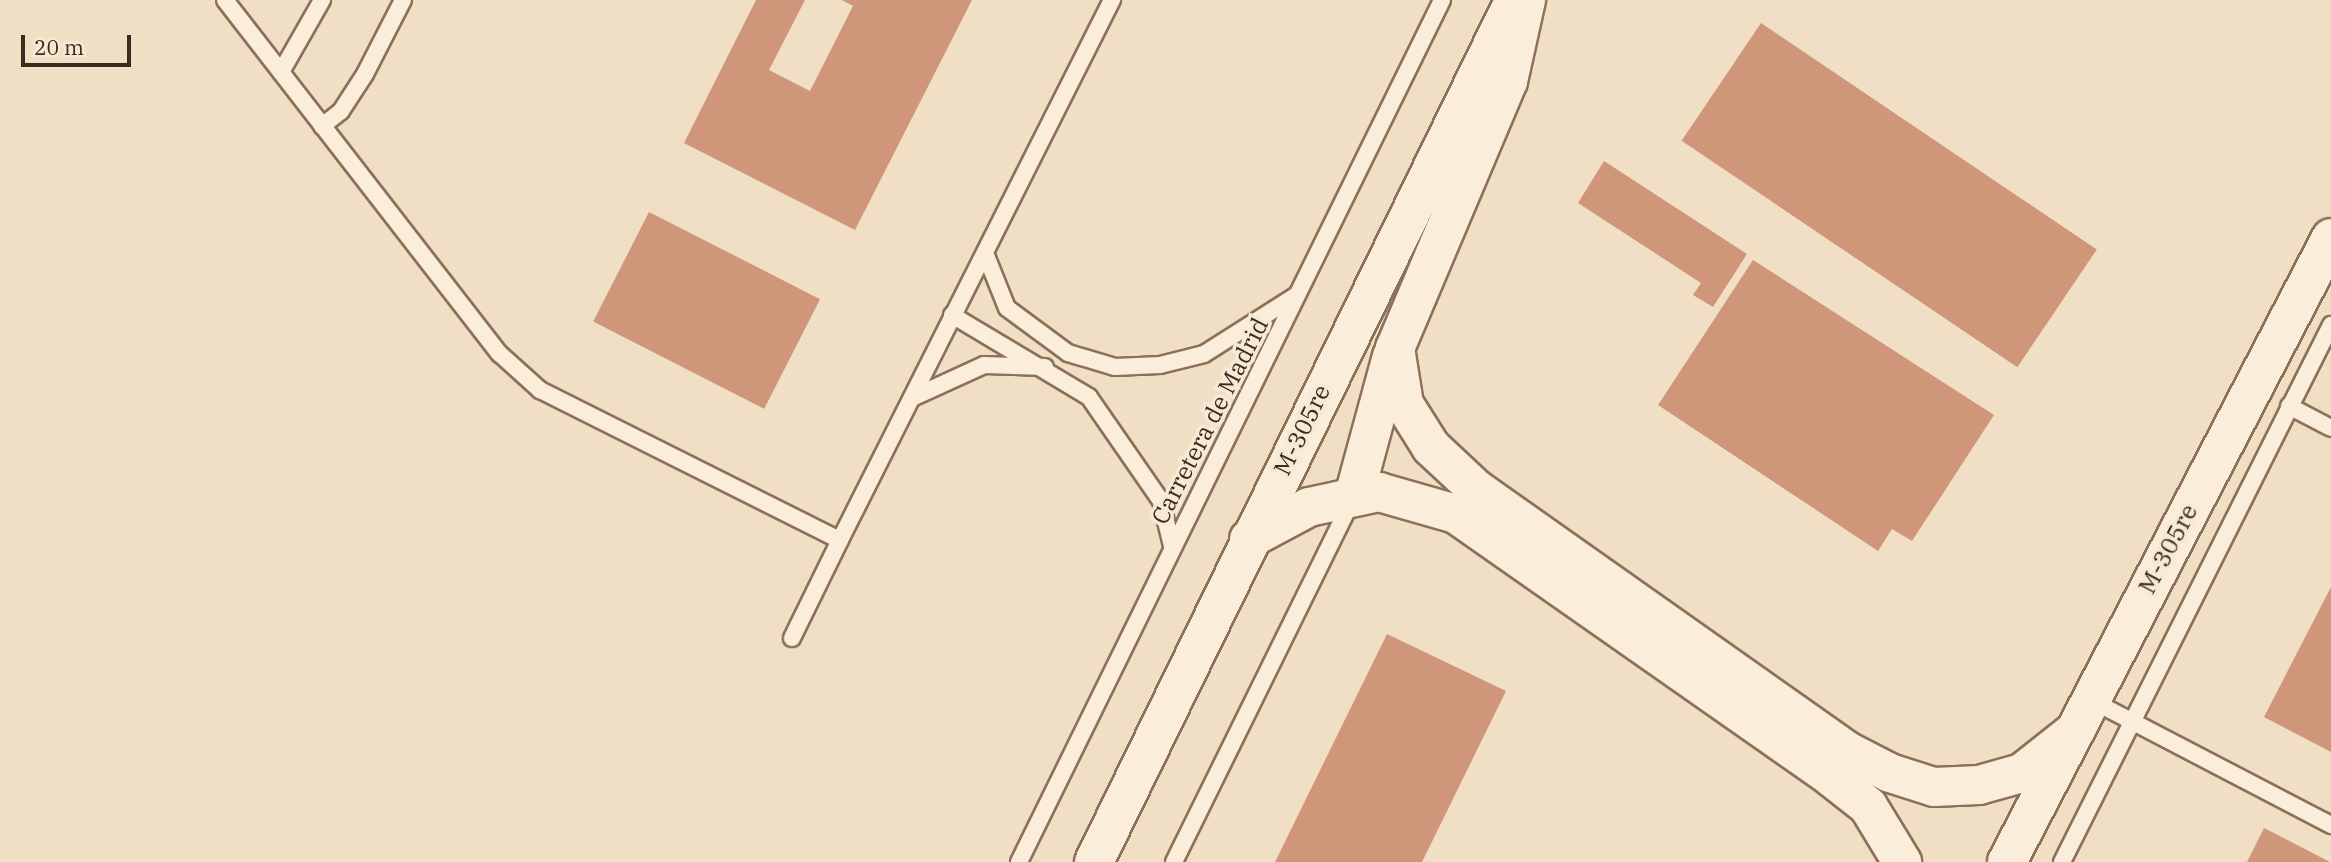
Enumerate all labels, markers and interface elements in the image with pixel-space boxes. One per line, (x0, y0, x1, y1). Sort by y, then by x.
scale bar (24, 21, 135, 65)
text: 20 m (34, 33, 84, 61)
street label: Carretera de Madrid (1145, 313, 1275, 529)
street label: M-305re (1268, 380, 1336, 480)
street label: M-305re (2133, 499, 2203, 599)

